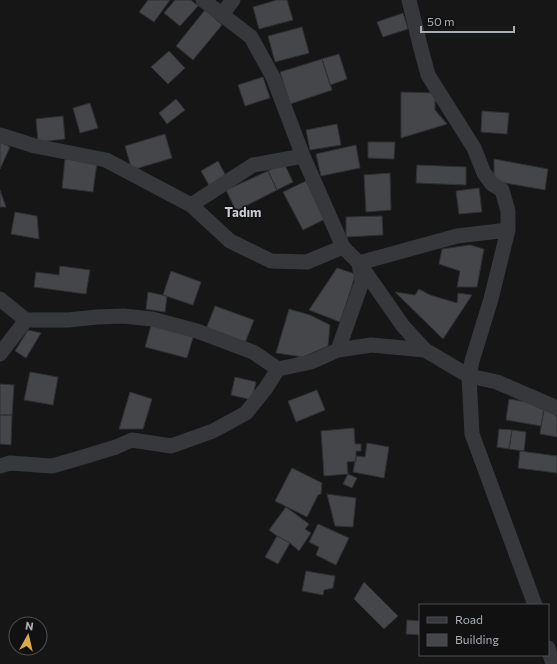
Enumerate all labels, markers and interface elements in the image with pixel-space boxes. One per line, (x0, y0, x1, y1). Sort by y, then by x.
scale bar (421, 8, 514, 34)
text: 50 m (427, 14, 455, 28)
district label: Tadım (225, 204, 261, 220)
legend (419, 604, 549, 656)
text: Road (455, 612, 483, 626)
north arrow (8, 616, 48, 656)
text: N (24, 619, 34, 633)
text: Building (455, 632, 499, 646)

